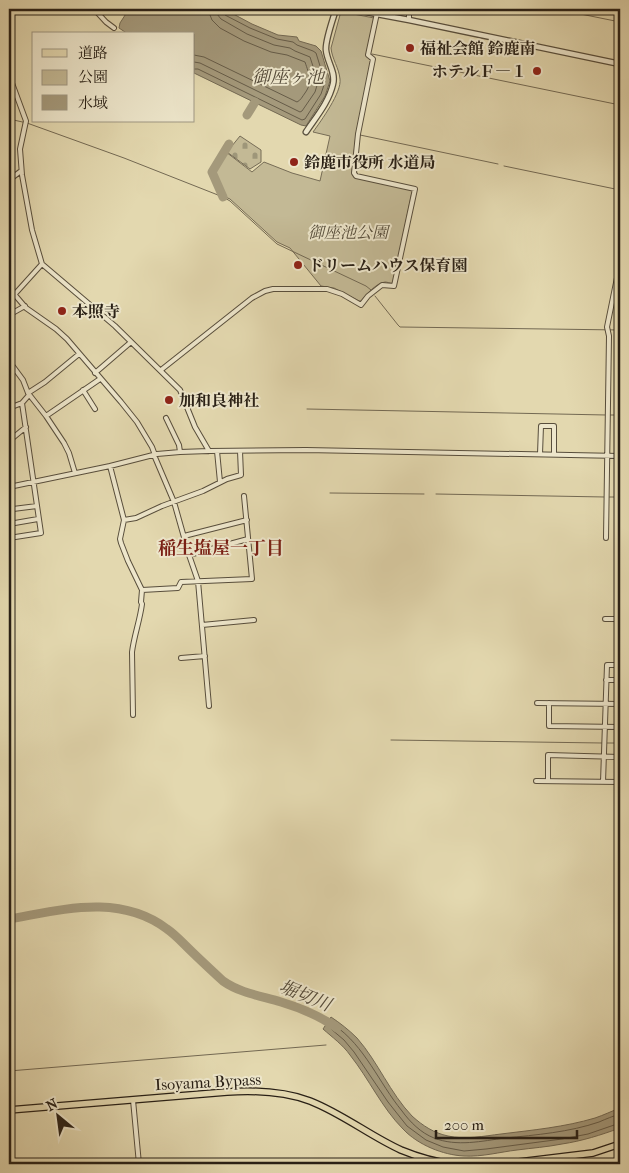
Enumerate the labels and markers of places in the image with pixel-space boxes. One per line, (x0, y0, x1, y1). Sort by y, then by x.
place label: 福祉会館 鈴鹿南 (419, 39, 535, 58)
marker: 福祉会館 鈴鹿南 (404, 42, 416, 54)
place label: ホテルＦ―１ (432, 62, 527, 81)
marker: ホテルＦ―１ (531, 65, 543, 77)
place label: 鈴鹿市役所 水道局 (304, 153, 435, 172)
marker: 鈴鹿市役所 水道局 (288, 156, 300, 168)
place label: ドリームハウス保育園 (308, 256, 468, 275)
marker: ドリームハウス保育園 (292, 259, 304, 271)
place label: 本照寺 (72, 302, 120, 321)
marker: 本照寺 (56, 305, 68, 317)
place label: 加和良神社 (179, 391, 259, 410)
marker: 加和良神社 (163, 394, 175, 406)

